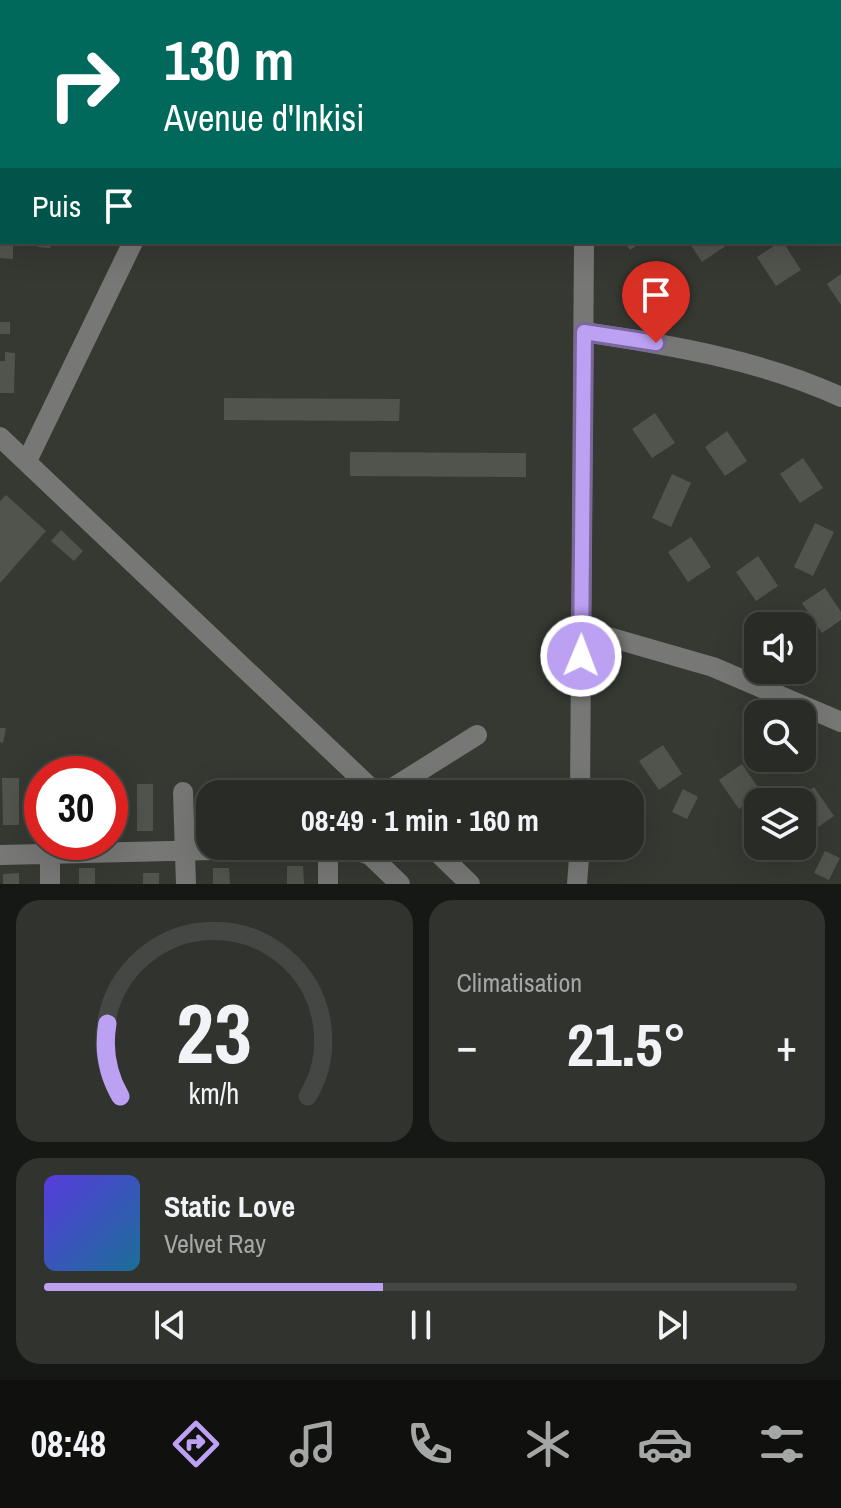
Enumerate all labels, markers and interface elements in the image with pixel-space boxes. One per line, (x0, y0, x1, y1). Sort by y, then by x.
text: 130 m (164, 22, 294, 97)
icon: right (32, 32, 136, 136)
text: Avenue d'Inkisi (164, 94, 364, 142)
icon: arrive (97, 184, 141, 228)
text: Puis (32, 186, 81, 226)
pin (622, 261, 690, 343)
icon: arrive (634, 273, 678, 317)
map controls (744, 612, 816, 860)
button: sound (744, 612, 816, 684)
position arrow (539, 614, 623, 698)
button: search (744, 700, 816, 772)
speed limit sign: 30 (24, 756, 128, 860)
button: layers (744, 788, 816, 860)
text: 08:49 · 1 min · 160 m (301, 800, 539, 840)
text: Climatisation (457, 965, 582, 1000)
text: 23 (176, 977, 252, 1089)
text: 21.5° (567, 1004, 687, 1085)
text: − (457, 1015, 478, 1075)
text: + (776, 1015, 797, 1075)
text: km/h (189, 1074, 240, 1113)
text: Static Love (164, 1186, 295, 1226)
text: Velvet Ray (164, 1226, 266, 1261)
icon: previous (148, 1303, 192, 1347)
icon: pause (399, 1303, 443, 1347)
icon: next (650, 1303, 694, 1347)
icon: directions (168, 1416, 224, 1472)
icon: music (285, 1416, 341, 1472)
icon: phone (402, 1416, 458, 1472)
icon: climate (520, 1416, 576, 1472)
icon: car (637, 1416, 693, 1472)
icon: filters (754, 1416, 810, 1472)
text: 08:48 (31, 1420, 106, 1468)

